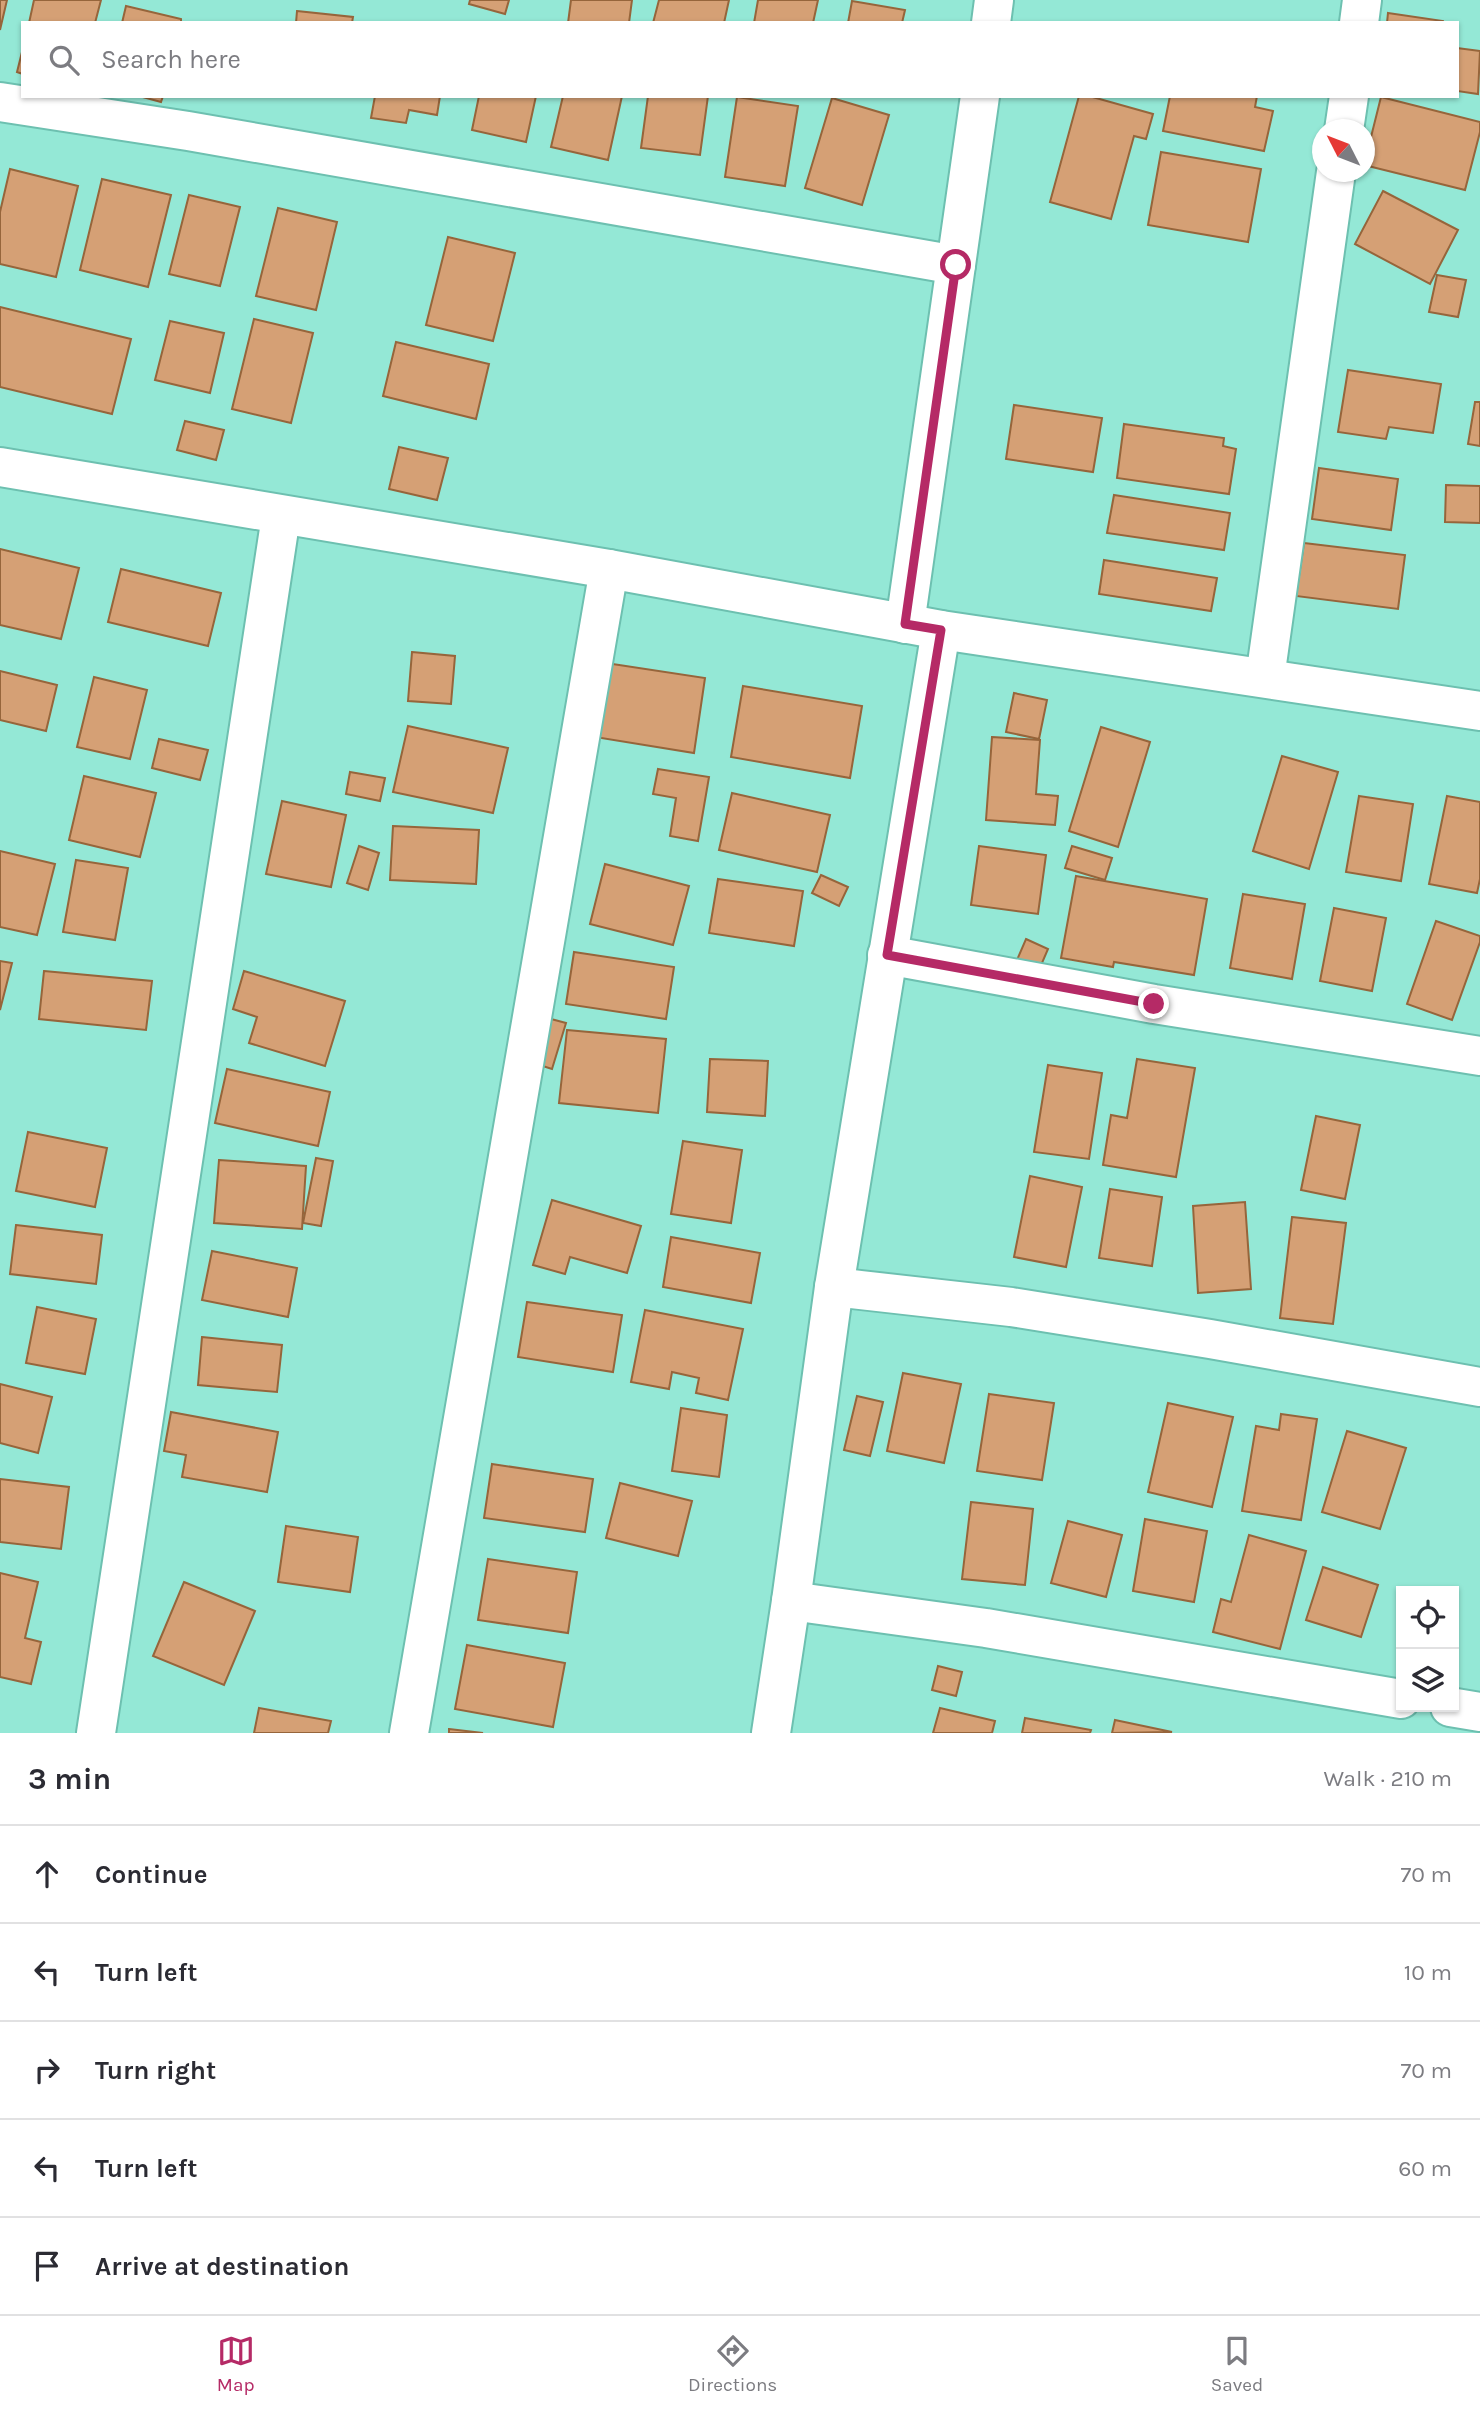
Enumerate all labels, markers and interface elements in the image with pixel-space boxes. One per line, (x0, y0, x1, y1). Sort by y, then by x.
search box (21, 21, 1459, 98)
icon: search (45, 41, 83, 79)
text: Search here (101, 44, 241, 75)
north arrow (1312, 119, 1375, 182)
route start (940, 249, 971, 280)
route end (1138, 988, 1169, 1019)
map controls (1396, 1586, 1459, 1712)
button: locate (1396, 1586, 1459, 1649)
button: layers (1396, 1649, 1459, 1712)
text: 3 min (28, 1761, 111, 1797)
text: Walk · 210 m (1324, 1765, 1452, 1792)
icon: ahead (28, 1855, 66, 1893)
text: Continue (95, 1859, 207, 1890)
text: 70 m (1401, 1861, 1452, 1888)
icon: left (28, 1953, 66, 1991)
text: Turn left (95, 1957, 197, 1988)
text: 10 m (1404, 1959, 1452, 1986)
icon: right (28, 2051, 66, 2089)
text: Turn right (95, 2055, 216, 2086)
text: 70 m (1401, 2057, 1452, 2084)
icon: left (28, 2149, 66, 2187)
text: Turn left (95, 2153, 197, 2184)
text: 60 m (1398, 2155, 1452, 2182)
icon: arrive (28, 2247, 66, 2285)
text: Arrive at destination (95, 2251, 349, 2282)
tab: Map (217, 2332, 255, 2396)
tab: Directions (688, 2332, 777, 2396)
tab: Saved (1211, 2332, 1263, 2396)

